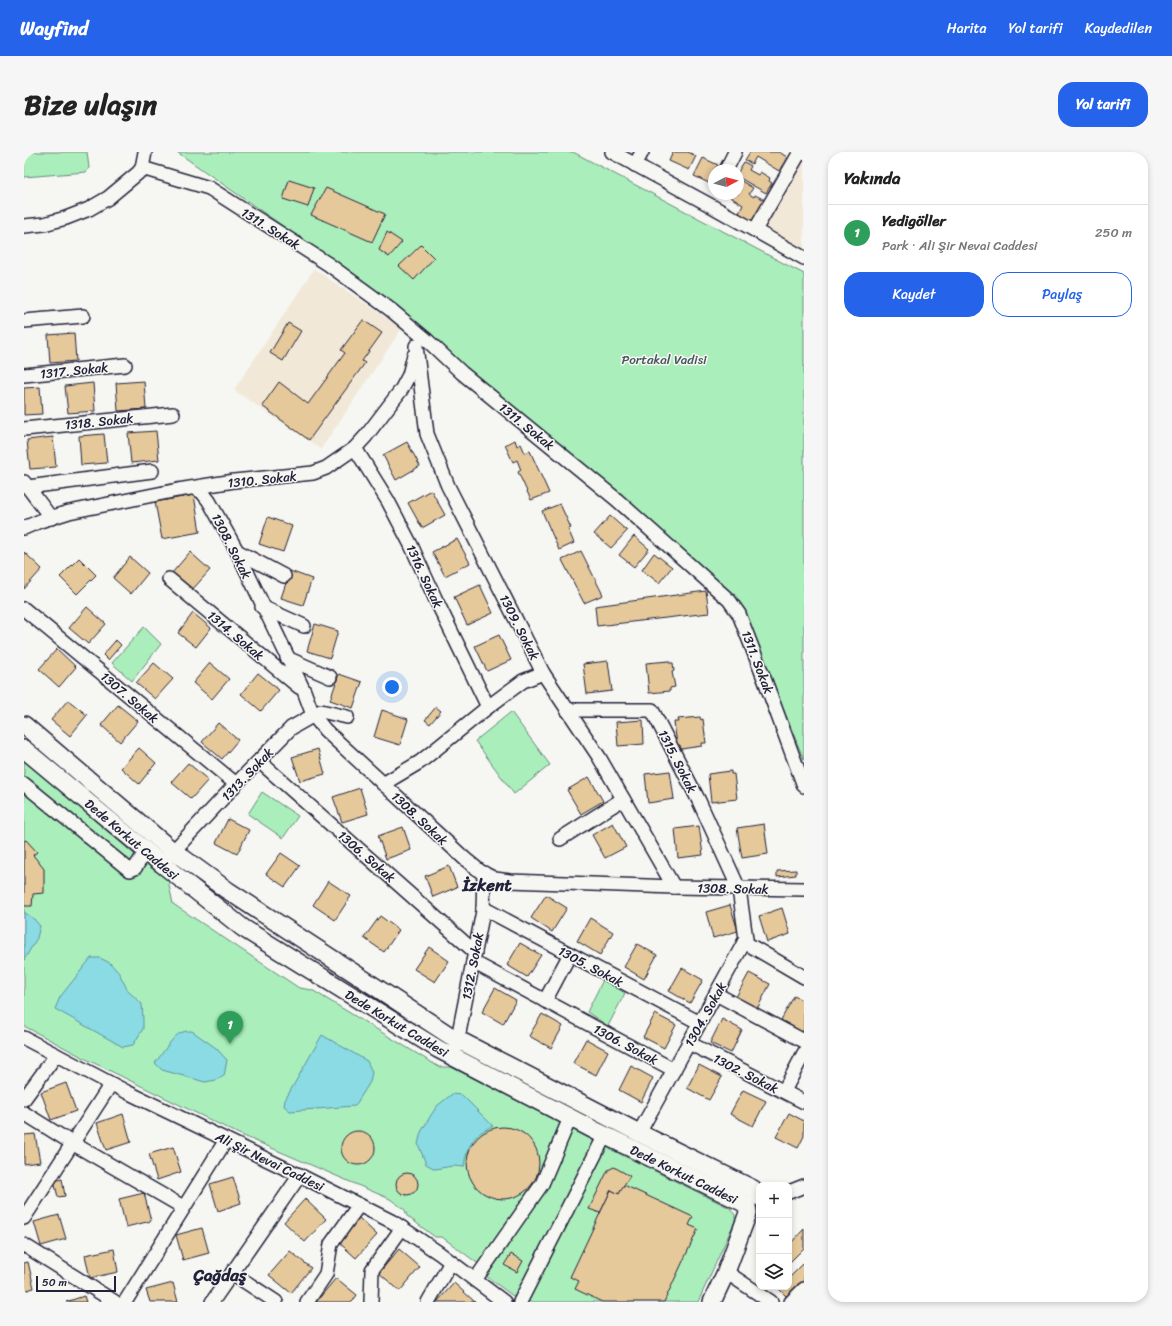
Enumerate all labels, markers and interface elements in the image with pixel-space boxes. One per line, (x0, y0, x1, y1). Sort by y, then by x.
text: Wayfind (20, 12, 88, 45)
text: Harita (947, 16, 987, 41)
text: Yol tarifi (1009, 16, 1063, 41)
text: Kaydedilen (1085, 16, 1152, 41)
text: Bize ulaşın (24, 80, 157, 129)
button: Yol tarifi (1058, 82, 1148, 127)
text: Yakında (844, 163, 900, 193)
north arrow (708, 164, 744, 200)
street label: 1311. Sokak (237, 201, 305, 256)
text: Yedigöller (882, 208, 946, 234)
text: 1 (854, 221, 860, 244)
text: 250 m (1095, 221, 1132, 244)
text: Park · Ali Şir Nevai Caddesi (882, 234, 1037, 257)
button: Kaydet (844, 272, 984, 317)
button: Paylaş (992, 272, 1132, 317)
park label: Portakal Vadisi (621, 348, 707, 371)
street label: 1317. Sokak (39, 355, 109, 385)
street label: 1311. Sokak (494, 397, 560, 456)
street label: 1318. Sokak (64, 406, 134, 437)
street label: 1310. Sokak (227, 464, 298, 495)
street label: 1308. Sokak (205, 509, 258, 583)
street label: 1316. Sokak (400, 540, 449, 612)
street label: 1309. Sokak (493, 590, 546, 664)
street label: 1314. Sokak (202, 604, 270, 666)
street label: 1311. Sokak (735, 627, 780, 697)
street label: 1307. Sokak (95, 666, 164, 729)
your location (382, 677, 402, 697)
street label: 1315. Sokak (652, 725, 703, 797)
street label: 1313. Sokak (216, 742, 279, 807)
street label: 1308. Sokak (386, 786, 454, 851)
street label: Dede Korkut Caddesi (79, 793, 184, 886)
street label: 1306. Sokak (332, 824, 401, 888)
district label: İzkent (461, 870, 512, 900)
street label: 1308. Sokak (697, 876, 769, 901)
street label: 1312. Sokak (455, 930, 490, 1002)
street label: 1305. Sokak (554, 940, 628, 993)
street label: 1304. Sokak (678, 977, 733, 1051)
street label: Dede Korkut Caddesi (341, 983, 453, 1064)
pin: 1 (217, 1011, 243, 1044)
street label: 1306. Sokak (589, 1018, 662, 1071)
street label: 1302. Sokak (709, 1047, 783, 1100)
street label: Ali Şir Nevai Caddesi (211, 1125, 328, 1198)
street label: Dede Korkut Caddesi (626, 1138, 742, 1211)
map controls (756, 1182, 792, 1290)
button: + (756, 1182, 792, 1218)
button: − (756, 1218, 792, 1254)
button: layers (756, 1254, 792, 1290)
district label: Çağdaş (192, 1260, 248, 1290)
text: 50 m (42, 1273, 67, 1292)
scale bar (36, 1274, 116, 1293)

